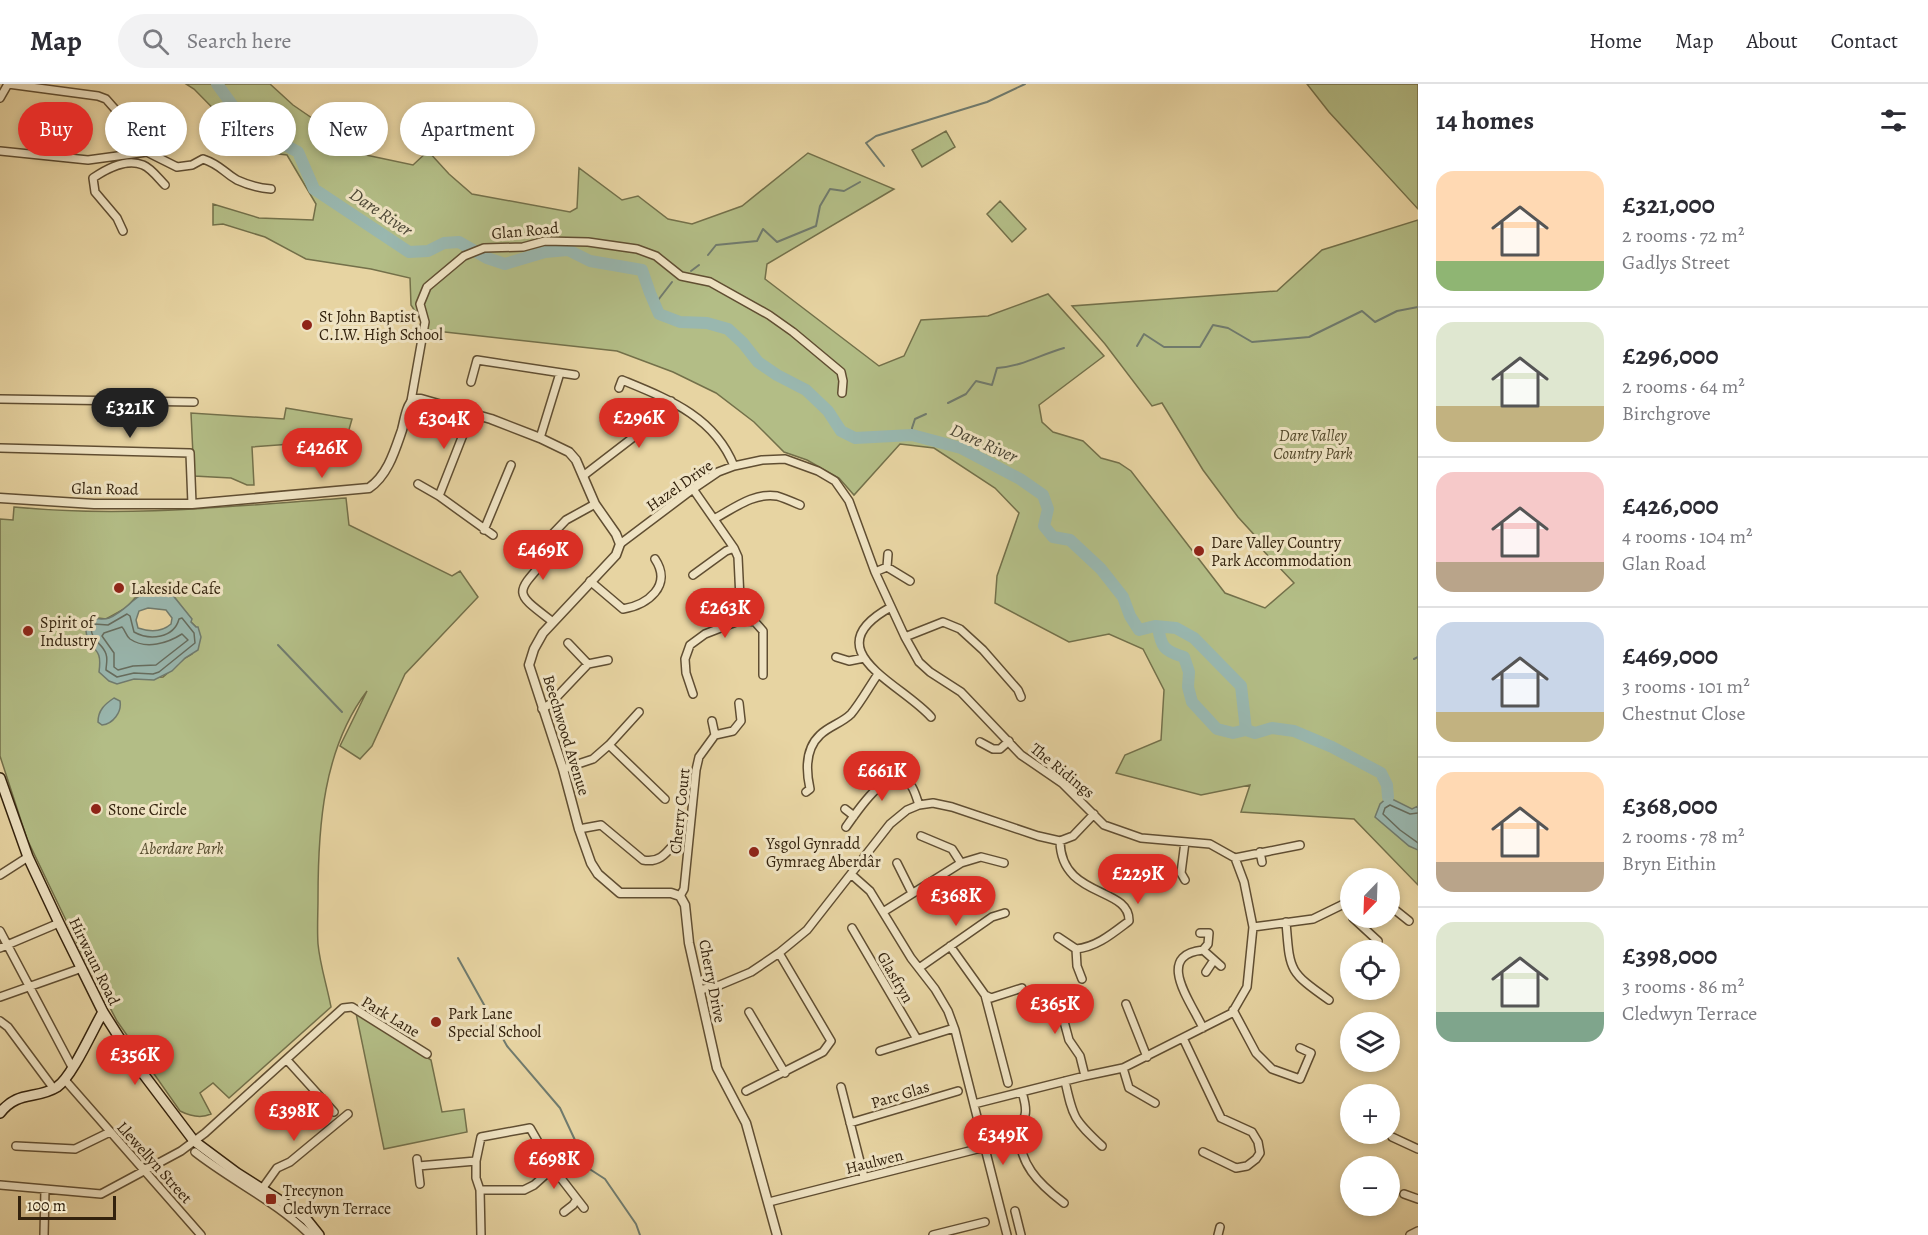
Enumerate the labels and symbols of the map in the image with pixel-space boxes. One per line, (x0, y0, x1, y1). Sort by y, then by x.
water label: Dare River (345, 182, 418, 242)
street label: Glan Road (491, 217, 560, 245)
place label: St John Baptist C.I.W. High School (319, 306, 443, 346)
marker: St John Baptist C.I.W. High School (300, 318, 314, 332)
pin: £321K (88, 388, 172, 439)
pin: £296K (597, 398, 681, 449)
pin: £304K (402, 399, 486, 450)
water label: Dare River (947, 418, 1022, 469)
park label: Dare Valley Country Park (1273, 425, 1353, 465)
pin: £426K (280, 428, 364, 479)
street label: Hazel Drive (642, 455, 717, 517)
street label: Glan Road (71, 477, 139, 501)
pin: £469K (501, 530, 585, 581)
place label: Dare Valley Country Park Accommodation (1211, 532, 1352, 572)
marker: Dare Valley Country Park Accommodation (1192, 544, 1206, 558)
place label: Lakeside Cafe (131, 578, 221, 600)
marker: Lakeside Cafe (112, 581, 126, 595)
pin: £263K (683, 588, 767, 639)
place label: Spirit of Industry (40, 612, 98, 652)
marker: Spirit of Industry (21, 624, 35, 638)
street label: Beechwood Avenue (537, 672, 595, 798)
street label: The Ridings (1026, 738, 1099, 803)
pin: £661K (840, 751, 924, 802)
street label: Cherry Court (665, 767, 695, 855)
place label: Stone Circle (108, 799, 187, 821)
marker: Stone Circle (89, 802, 103, 816)
place label: Ysgol Gynradd Gymraeg Aberdâr (765, 833, 881, 873)
park label: Aberdare Park (139, 838, 224, 860)
marker: Ysgol Gynradd Gymraeg Aberdâr (747, 845, 761, 859)
pin: £229K (1096, 854, 1180, 905)
north arrow (1340, 868, 1400, 928)
pin: £368K (914, 876, 998, 927)
street label: Hirwaun Road (63, 914, 125, 1009)
street label: Cherry Drive (693, 938, 731, 1025)
street label: Glasfryn (872, 948, 919, 1007)
pin: £365K (1013, 984, 1097, 1035)
street label: Park Lane (357, 991, 424, 1043)
place label: Park Lane Special School (448, 1003, 541, 1043)
marker: Park Lane Special School (429, 1015, 443, 1029)
pin: £356K (93, 1035, 177, 1086)
street label: Parc Glas (868, 1076, 932, 1114)
pin: £398K (252, 1091, 336, 1142)
pin: £349K (961, 1115, 1045, 1166)
street label: Llewellyn Street (111, 1117, 197, 1209)
pin: £698K (512, 1139, 596, 1190)
street label: Haulwen (843, 1144, 906, 1180)
place label: Trecynon Cledwyn Terrace (283, 1180, 391, 1220)
marker: Trecynon Cledwyn Terrace (264, 1192, 278, 1206)
scale bar (18, 1193, 116, 1220)

